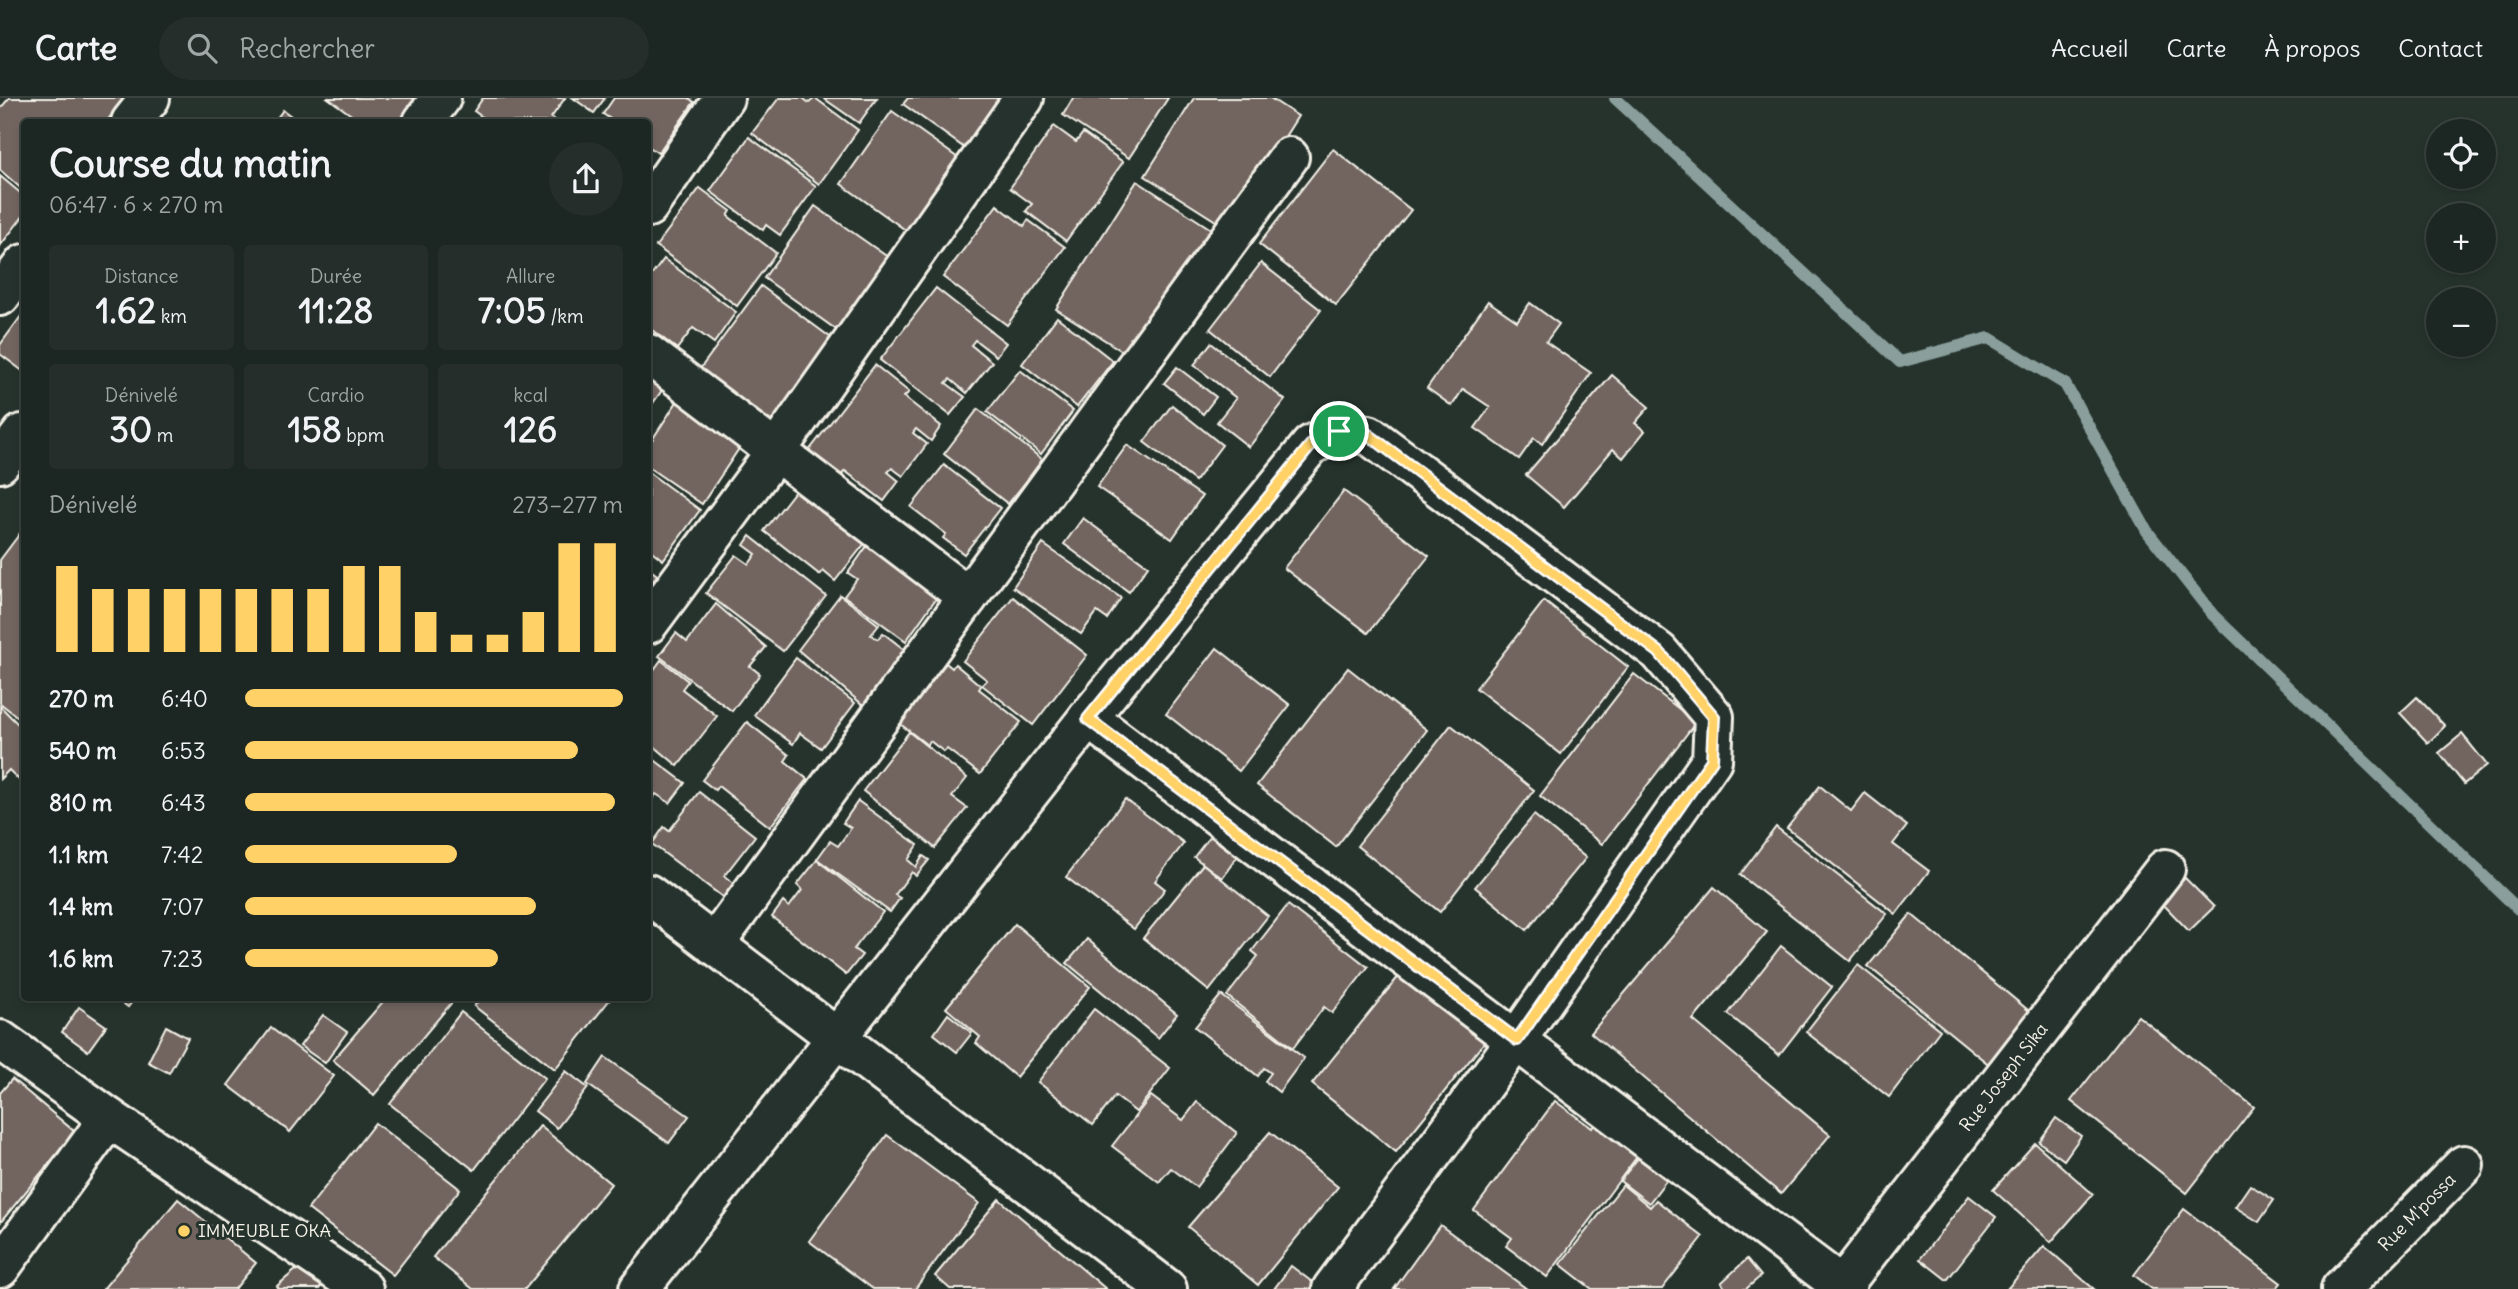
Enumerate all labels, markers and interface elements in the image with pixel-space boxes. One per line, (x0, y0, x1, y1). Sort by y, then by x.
search box (159, 17, 649, 80)
text: Carte (35, 27, 117, 69)
icon: search (183, 29, 221, 67)
text: Rechercher (239, 32, 375, 65)
text: Accueil (2051, 33, 2128, 63)
text: Carte (2166, 33, 2226, 63)
text: À propos (2264, 33, 2360, 63)
text: Contact (2398, 33, 2483, 63)
map controls (2426, 119, 2496, 357)
button: locate (2426, 119, 2496, 189)
text: Course du matin (49, 140, 331, 187)
button: share (549, 142, 623, 216)
text: 06:47 · 6 × 270 m (49, 190, 223, 219)
button: + (2426, 203, 2496, 273)
text: Distance (104, 264, 178, 288)
text: Durée (310, 264, 362, 288)
text: Allure (506, 264, 555, 288)
button: − (2426, 287, 2496, 357)
text: 1.62 (96, 288, 156, 332)
text: 11:28 (298, 288, 374, 332)
text: 7:05 (478, 288, 546, 332)
text: km (156, 304, 187, 328)
text: /km (546, 304, 584, 328)
text: Dénivelé (105, 383, 178, 407)
text: Cardio (308, 383, 364, 407)
text: kcal (514, 383, 548, 407)
pin (1309, 401, 1369, 461)
text: 30 (109, 407, 152, 451)
text: 158 (288, 407, 342, 451)
text: 126 (504, 407, 557, 451)
icon: arrive (1320, 412, 1358, 450)
text: m (152, 423, 173, 447)
text: bpm (342, 423, 384, 447)
text: Dénivelé (49, 490, 137, 519)
text: 273–277 m (512, 490, 623, 519)
text: 270 m (49, 684, 114, 713)
text: 6:40 (161, 684, 208, 713)
text: 540 m (49, 736, 116, 765)
text: 6:53 (161, 736, 206, 765)
text: 810 m (49, 788, 112, 817)
text: 6:43 (161, 788, 206, 817)
text: 1.1 km (49, 840, 108, 869)
text: 7:42 (161, 840, 203, 869)
text: 1.4 km (49, 892, 113, 921)
text: 7:07 (161, 892, 204, 921)
text: 1.6 km (49, 944, 114, 973)
text: 7:23 (161, 944, 203, 973)
street label: Rue Joseph Sika (1954, 1018, 2053, 1136)
street label: Rue M'possa (2373, 1168, 2460, 1256)
place label: IMMEUBLE OKA (198, 1219, 331, 1242)
marker: IMMEUBLE OKA (176, 1223, 192, 1239)

